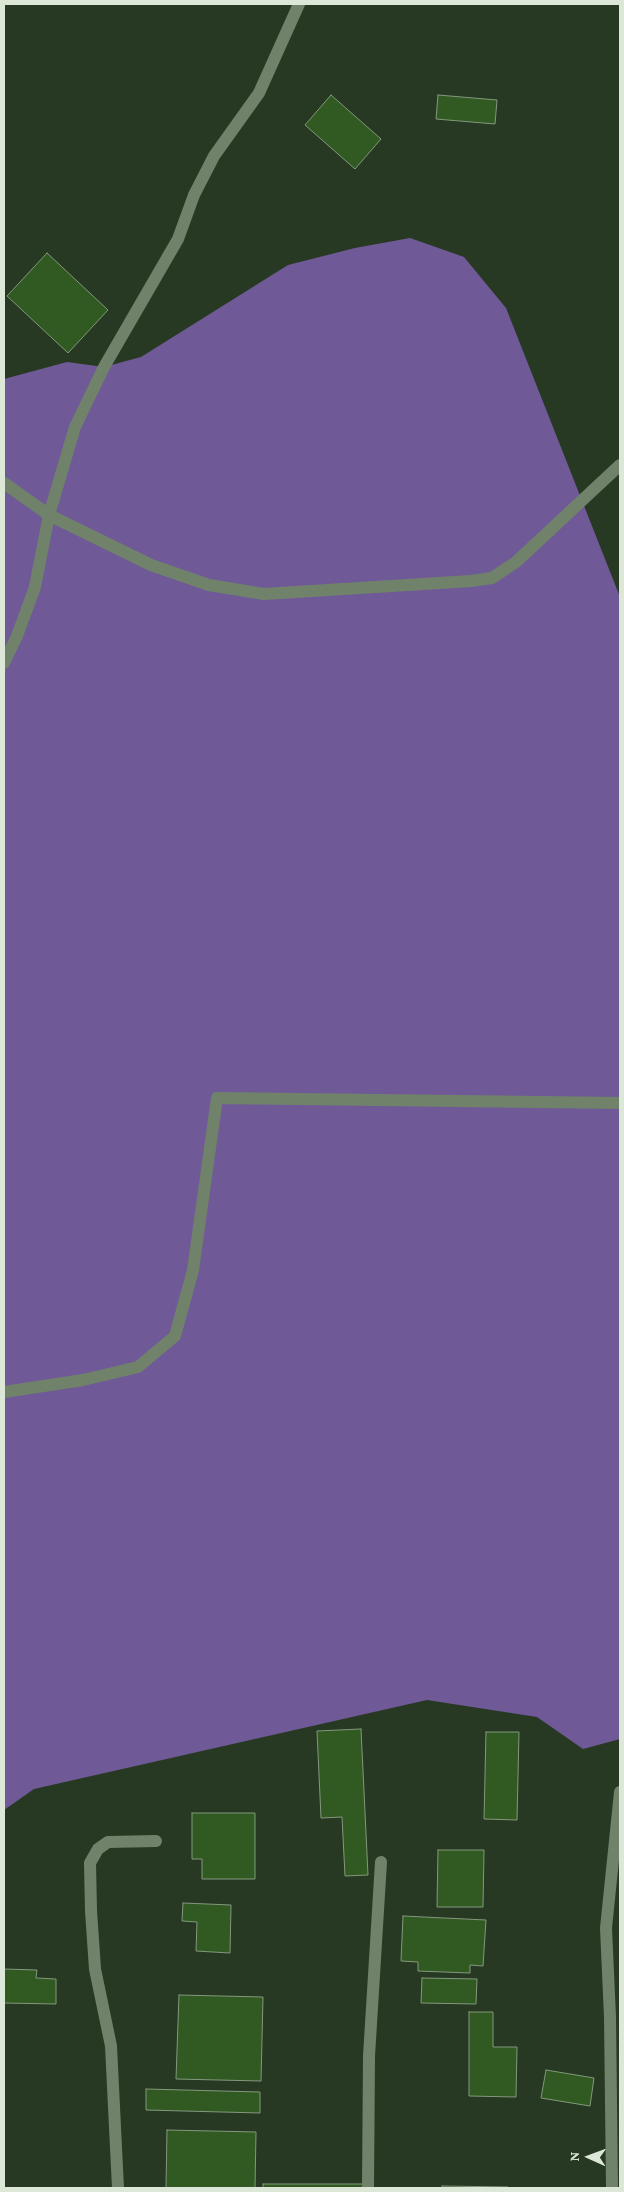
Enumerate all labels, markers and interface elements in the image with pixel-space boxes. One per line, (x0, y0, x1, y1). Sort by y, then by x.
north arrow (564, 2132, 614, 2182)
text: N (566, 2151, 582, 2162)

